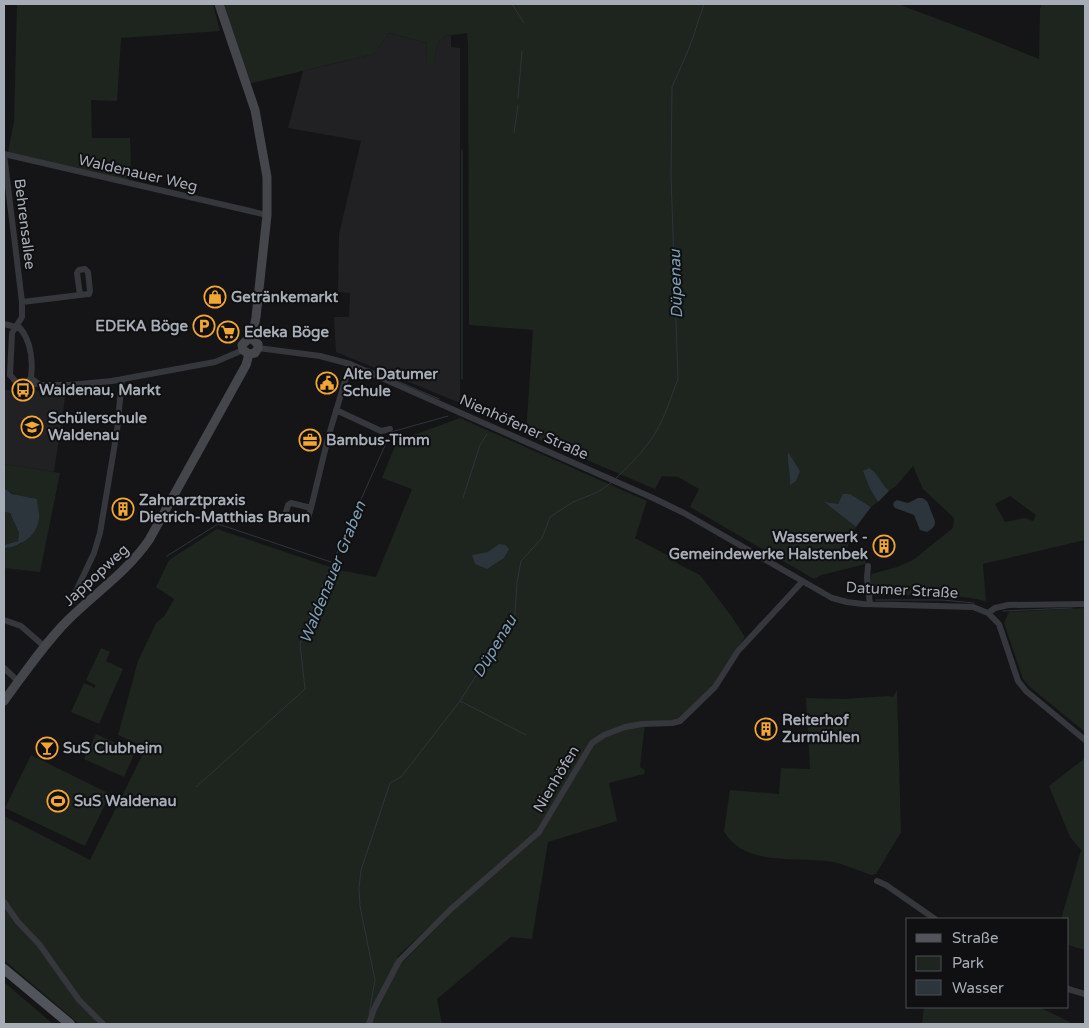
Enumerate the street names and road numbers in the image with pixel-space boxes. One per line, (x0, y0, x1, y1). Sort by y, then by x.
street label: Waldenauer Weg (77, 151, 199, 195)
street label: Behrensallee (11, 178, 39, 270)
street label: Nienhöfener Straße (457, 391, 591, 463)
street label: Jappopweg (60, 540, 132, 610)
street label: Datumer Straße (845, 578, 959, 602)
street label: Nienhöfen (529, 742, 583, 816)

